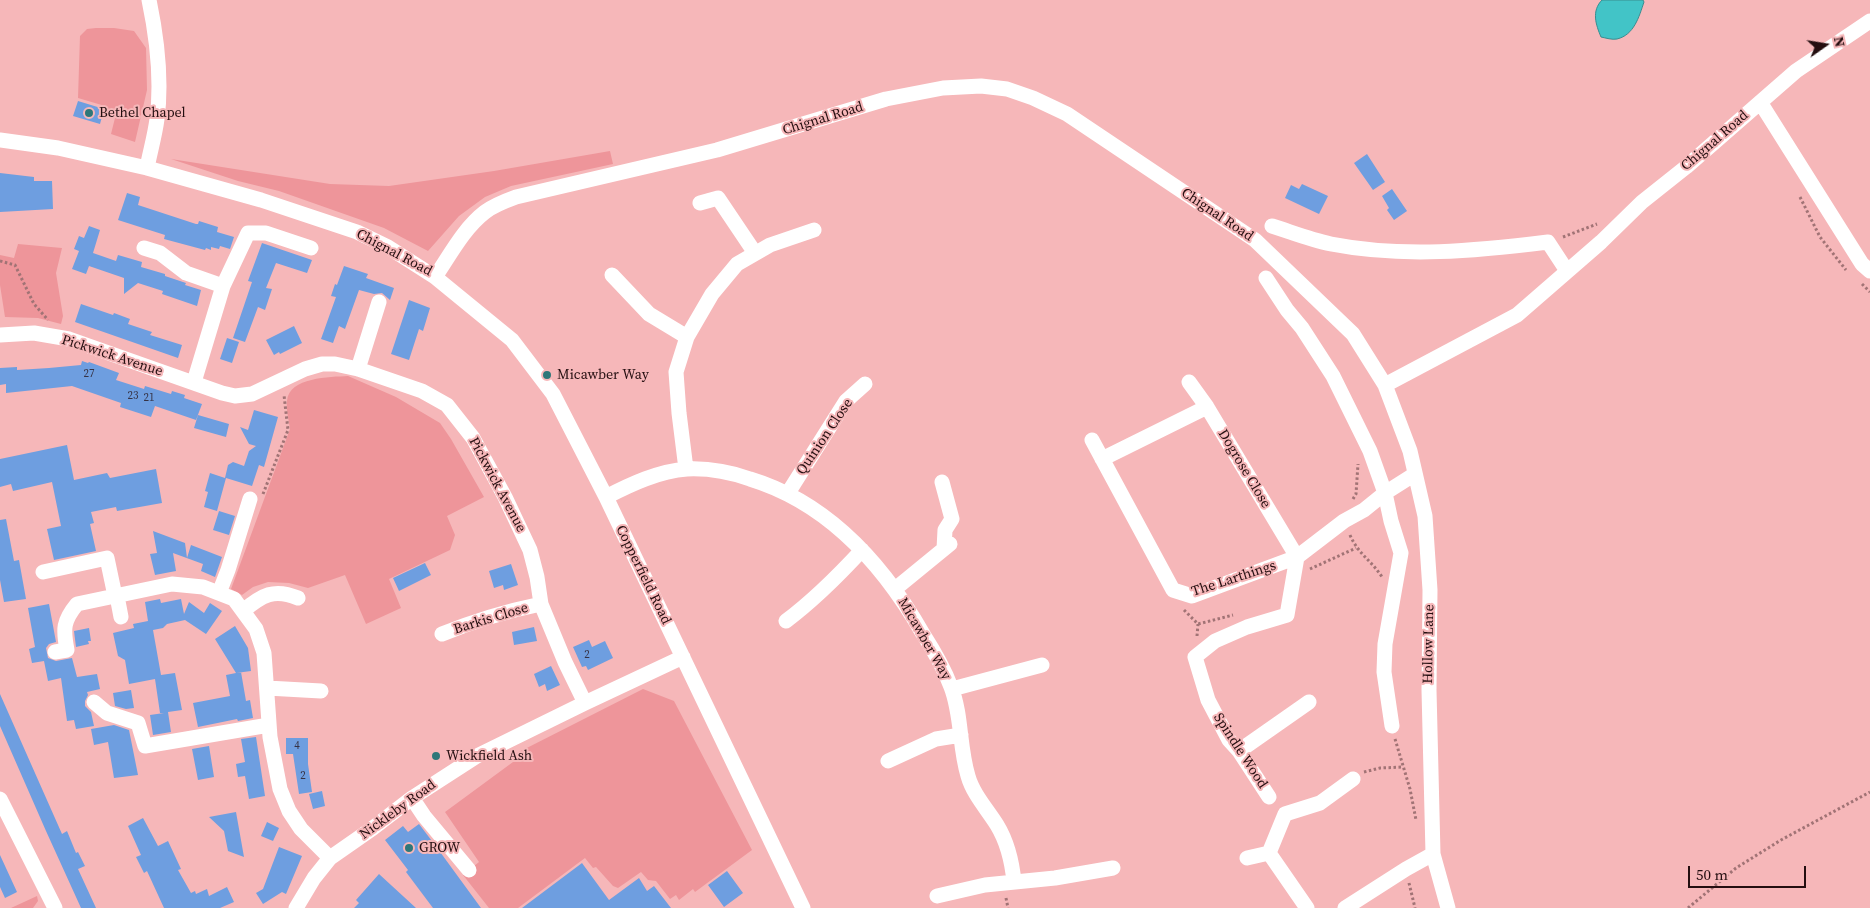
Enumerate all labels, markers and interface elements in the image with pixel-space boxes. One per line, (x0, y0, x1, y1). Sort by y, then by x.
north arrow (1800, 20, 1850, 70)
text: N (1829, 34, 1851, 49)
street label: Chignal Road (781, 99, 865, 139)
place label: Bethel Chapel (99, 105, 186, 121)
marker: Bethel Chapel (83, 107, 95, 119)
street label: Chignal Road (1678, 107, 1752, 175)
street label: Chignal Road (1178, 185, 1256, 245)
street label: Chignal Road (353, 226, 435, 280)
street label: Pickwick Avenue (59, 332, 165, 380)
house number: 27 (84, 367, 94, 381)
place label: Micawber Way (557, 367, 649, 383)
marker: Micawber Way (541, 369, 553, 381)
house number: 23 (128, 389, 138, 403)
house number: 21 (144, 391, 154, 405)
street label: Quinion Close (793, 396, 857, 478)
street label: Dogrose Close (1214, 427, 1274, 511)
street label: Pickwick Avenue (465, 435, 529, 535)
street label: Copperfield Road (612, 523, 674, 627)
street label: The Larthings (1190, 557, 1278, 601)
street label: Micawber Way (894, 595, 954, 683)
street label: Barkis Close (452, 600, 530, 638)
street label: Hollow Lane (1420, 604, 1438, 684)
house number: 2 (584, 648, 590, 662)
street label: Spindle Wood (1209, 710, 1271, 792)
house number: 4 (294, 739, 300, 753)
place label: Wickfield Ash (446, 748, 532, 764)
marker: Wickfield Ash (430, 750, 442, 762)
house number: 2 (300, 769, 306, 783)
street label: Nickleby Road (357, 777, 439, 843)
place label: GROW (419, 840, 460, 856)
marker: GROW (403, 842, 415, 854)
scale bar (1690, 856, 1808, 888)
text: 50 m (1696, 864, 1728, 885)

